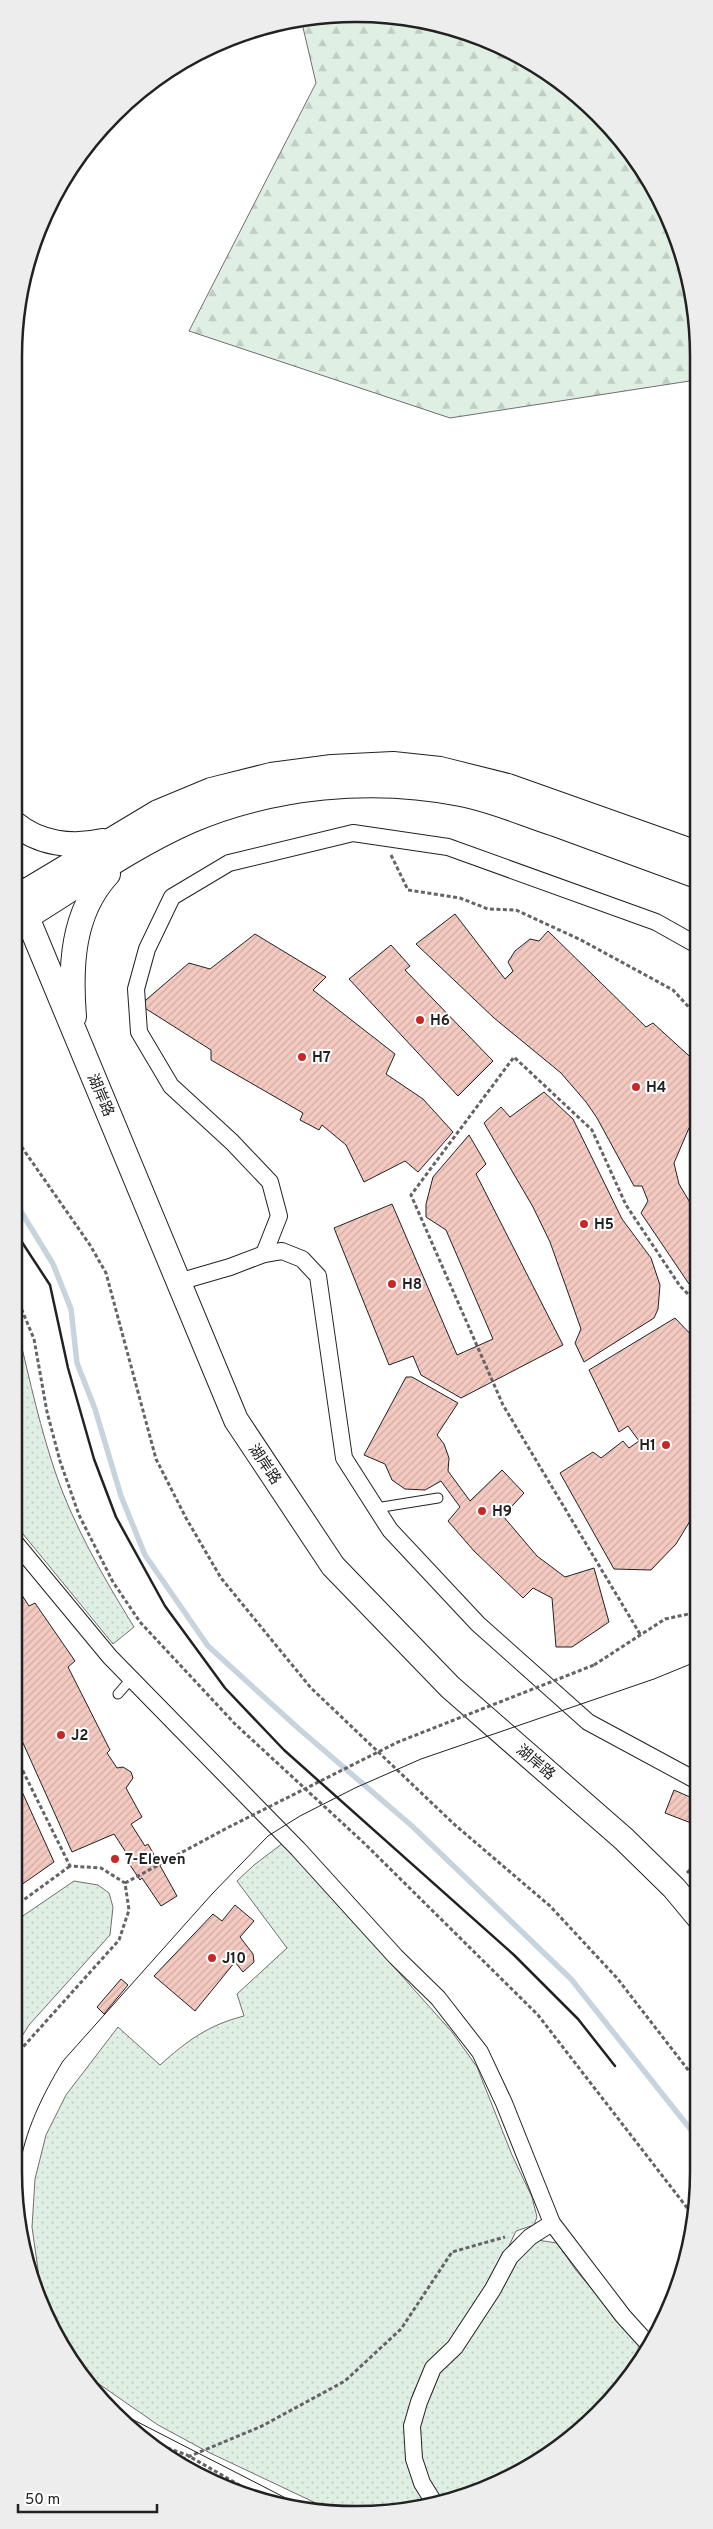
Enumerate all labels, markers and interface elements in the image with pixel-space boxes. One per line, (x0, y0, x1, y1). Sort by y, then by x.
place label: H6 (430, 1012, 450, 1031)
marker: H6 (414, 1014, 426, 1026)
place label: H7 (312, 1049, 331, 1068)
marker: H7 (296, 1051, 308, 1063)
street label: 湖岸路 (82, 1071, 117, 1120)
place label: H4 (646, 1079, 666, 1098)
marker: H4 (630, 1081, 642, 1093)
place label: H5 (594, 1216, 614, 1235)
marker: H5 (578, 1218, 590, 1230)
place label: H8 (402, 1276, 422, 1295)
marker: H8 (386, 1278, 398, 1290)
place label: H1 (639, 1437, 656, 1456)
marker: H1 (660, 1439, 672, 1451)
street label: 湖岸路 (243, 1441, 284, 1489)
place label: H9 (492, 1503, 512, 1522)
marker: H9 (476, 1505, 488, 1517)
place label: J2 (71, 1727, 89, 1746)
marker: J2 (55, 1729, 67, 1741)
street label: 湖岸路 (512, 1741, 558, 1785)
place label: 7-Eleven (125, 1851, 186, 1870)
marker: 7-Eleven (109, 1853, 121, 1865)
place label: J10 (222, 1950, 246, 1969)
marker: J10 (206, 1952, 218, 1964)
scale bar (18, 2482, 156, 2514)
text: 50 m (25, 2491, 60, 2510)

